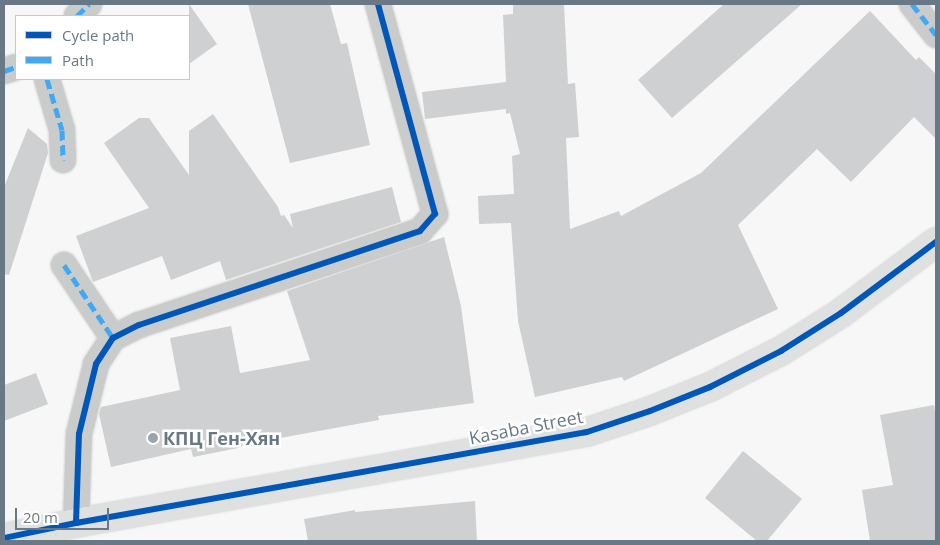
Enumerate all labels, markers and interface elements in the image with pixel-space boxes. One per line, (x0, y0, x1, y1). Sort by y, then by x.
legend (15, 15, 190, 80)
text: Cycle path (62, 25, 134, 45)
text: Path (62, 50, 94, 70)
street label: Kasaba Street (467, 405, 585, 449)
place label: КПЦ Ген-Хян (163, 427, 280, 449)
marker: КПЦ Ген-Хян (147, 432, 159, 444)
scale bar (18, 498, 111, 530)
text: 20 m (23, 507, 58, 527)

